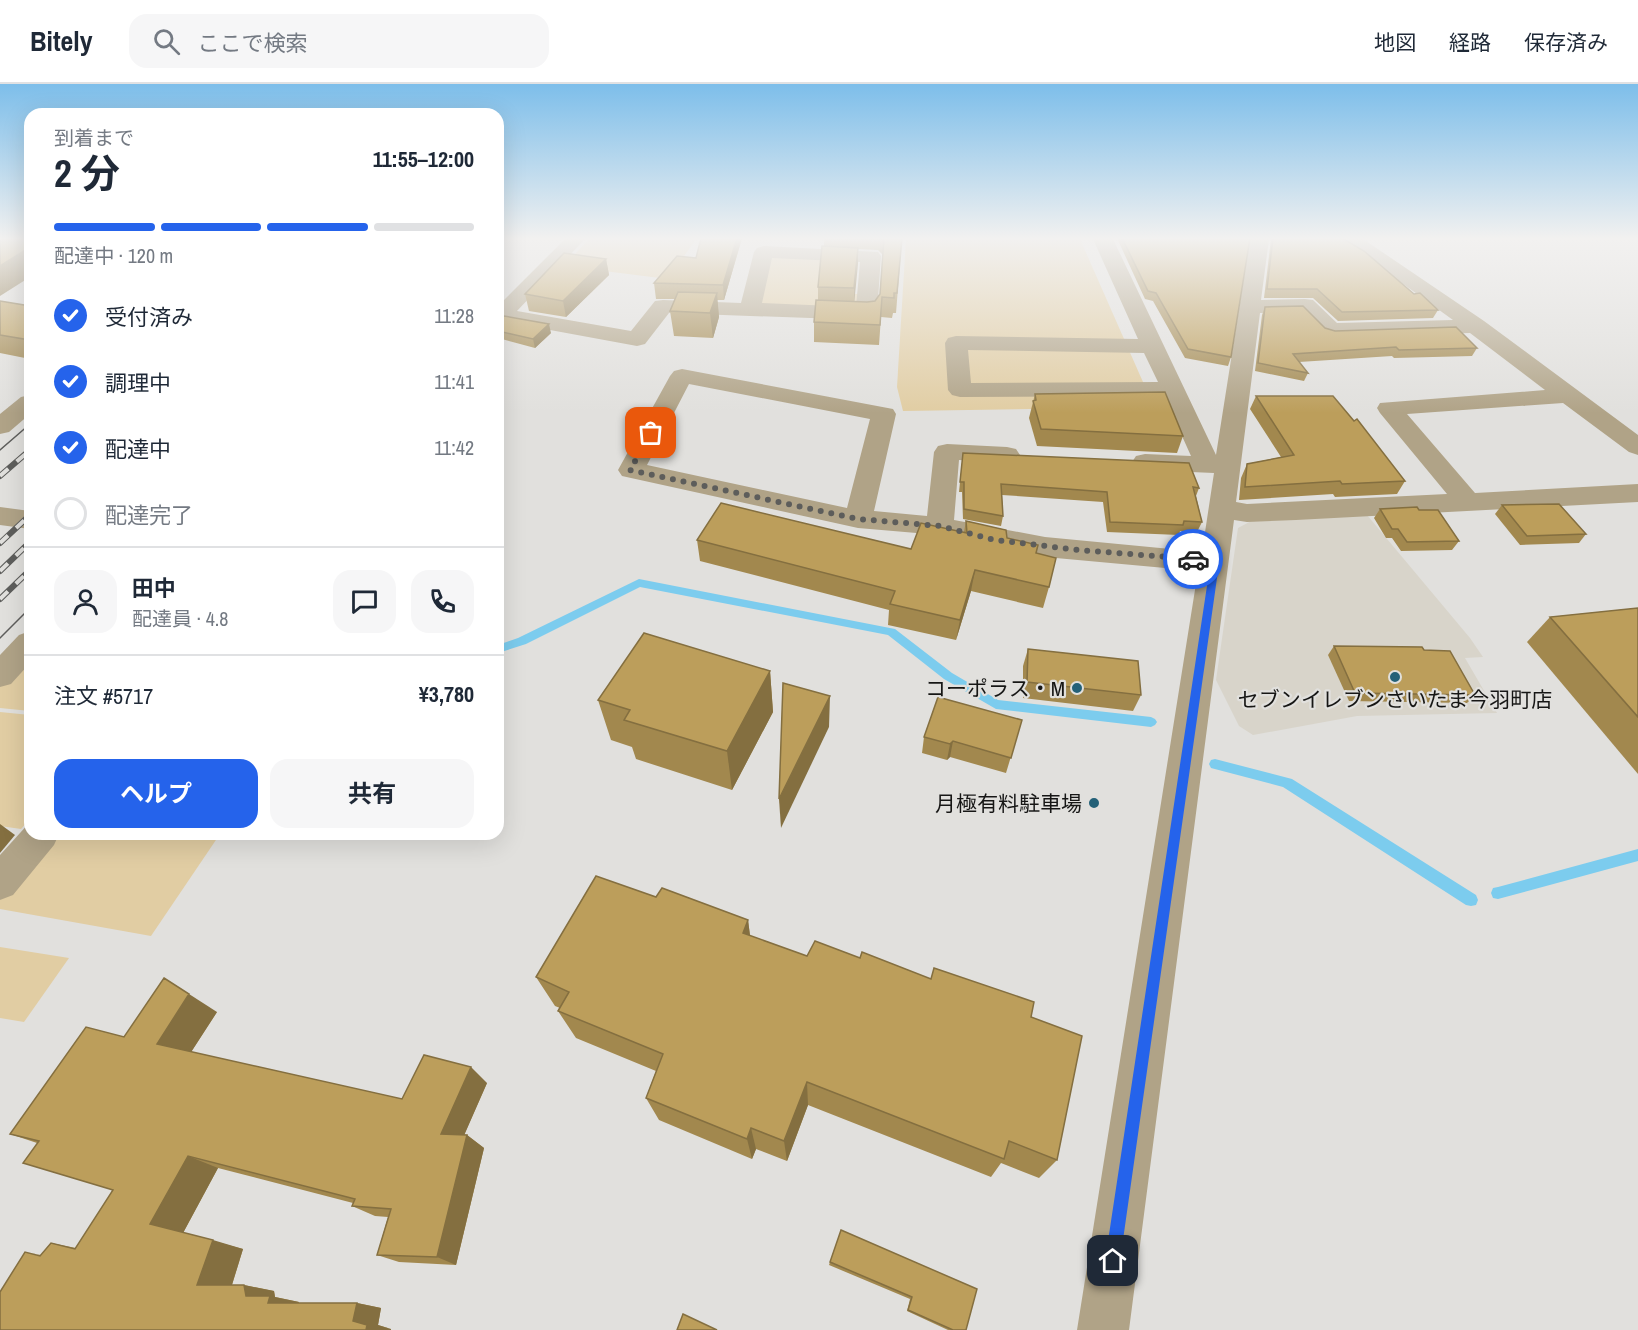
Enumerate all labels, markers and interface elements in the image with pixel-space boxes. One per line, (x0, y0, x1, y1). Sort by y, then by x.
search box (129, 14, 549, 68)
text: Bitely (30, 22, 93, 60)
icon: search (150, 25, 183, 58)
text: ここで検索 (198, 28, 308, 58)
text: 地図 (1374, 28, 1416, 57)
text: 経路 (1449, 28, 1491, 57)
text: 保存済み (1524, 28, 1608, 57)
text: 到着まで (54, 124, 134, 151)
text: 11:55–12:00 (373, 144, 474, 174)
text: 2 分 (54, 147, 120, 199)
text: 配達中 · 120 m (54, 242, 173, 269)
icon: check (54, 299, 87, 332)
text: 受付済み (105, 302, 193, 332)
text: 11:28 (434, 302, 474, 329)
icon: check (54, 365, 87, 398)
text: 調理中 (105, 368, 171, 398)
text: 11:41 (434, 368, 474, 395)
pin (625, 407, 676, 458)
icon: bag (634, 416, 667, 449)
icon: check (54, 431, 87, 464)
text: 配達中 (105, 434, 171, 464)
text: 11:42 (434, 434, 474, 461)
text: 配達完了 (105, 500, 193, 530)
courier (1163, 529, 1223, 589)
icon: car (1177, 543, 1210, 576)
button: person (54, 570, 117, 633)
button: chat (333, 570, 396, 633)
button: phone (411, 570, 474, 633)
text: 田中 (132, 573, 176, 603)
text: 配達員 · 4.8 (132, 605, 228, 632)
marker: セブンイレブンさいたま今羽町店 (1388, 670, 1402, 684)
place label: コーポラス・M (925, 674, 1065, 703)
text: ¥3,780 (419, 679, 474, 709)
text: 注文 #5717 (54, 681, 153, 711)
marker: コーポラス・M (1070, 681, 1084, 695)
place label: セブンイレブンさいたま今羽町店 (1238, 685, 1552, 714)
button: ヘルプ (54, 759, 258, 828)
button: 共有 (270, 759, 474, 828)
place label: 月極有料駐車場 (935, 789, 1082, 818)
marker: 月極有料駐車場 (1087, 796, 1101, 810)
pin (1087, 1235, 1138, 1286)
icon: home (1096, 1244, 1129, 1277)

